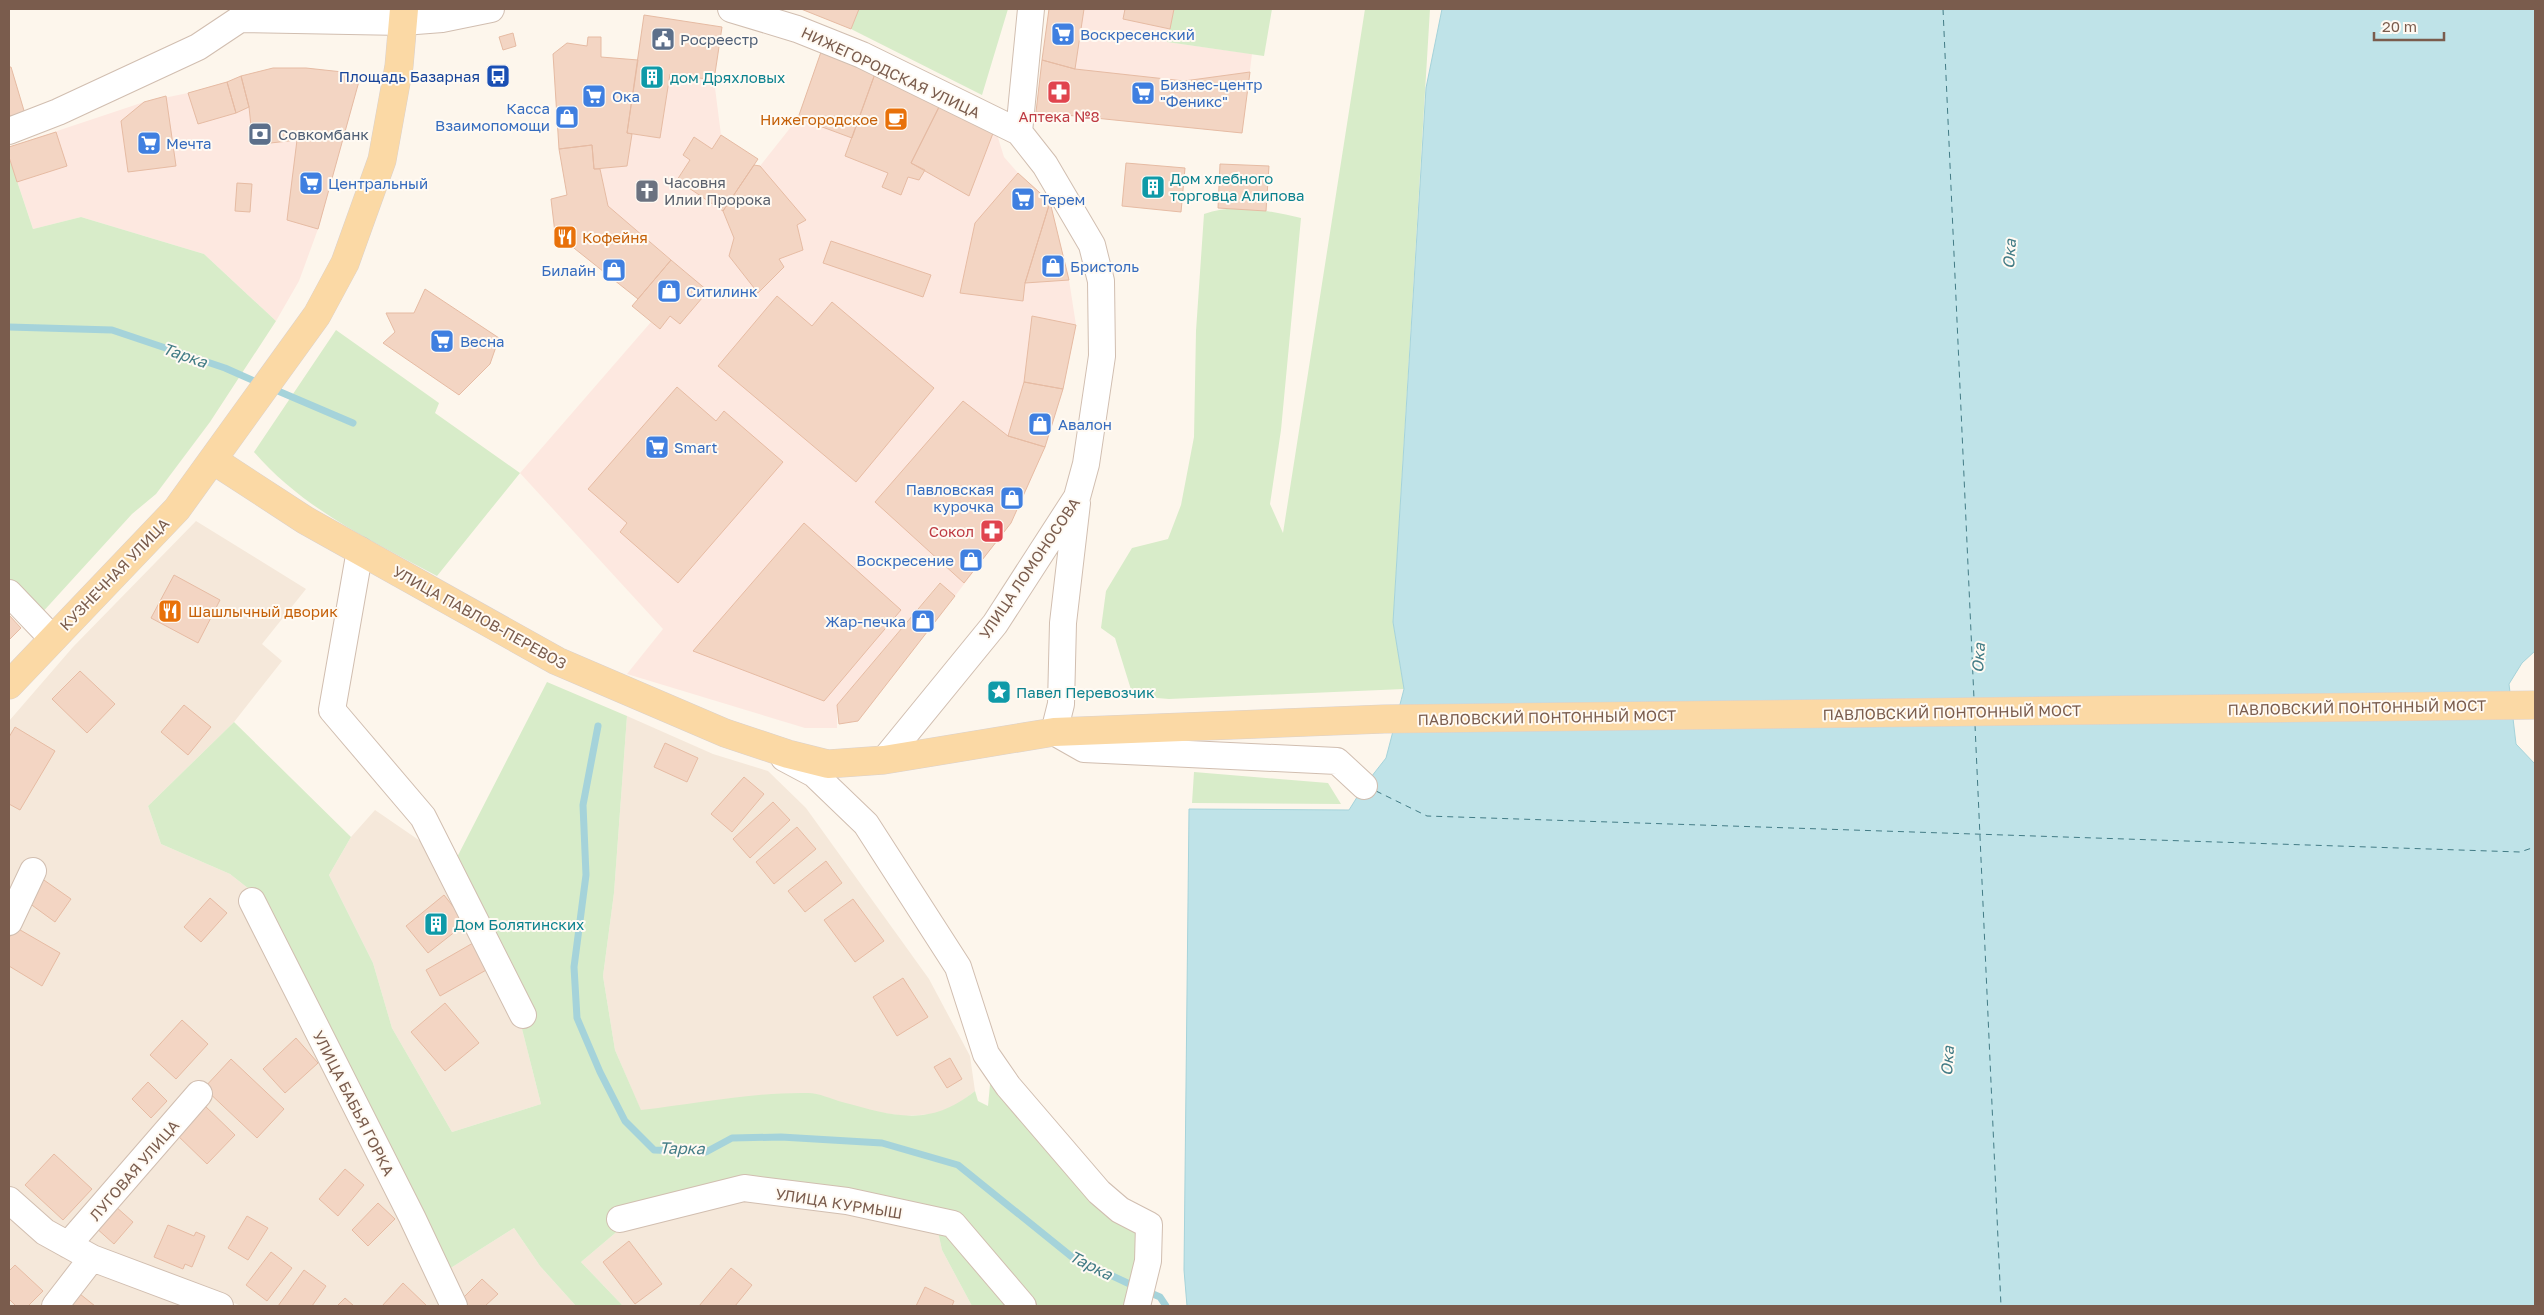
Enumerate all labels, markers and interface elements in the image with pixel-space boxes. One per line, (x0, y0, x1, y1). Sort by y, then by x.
scale bar (2374, 10, 2444, 42)
text: 20 m (2382, 17, 2417, 35)
supermarket icon: Воскресенский (1050, 21, 1076, 47)
street label: НИЖЕГОРОДСКАЯ УЛИЦА (799, 23, 983, 121)
place label: Воскресенский (1080, 25, 1195, 43)
public building icon: Росреестр (650, 26, 676, 52)
place label: Росреестр (680, 30, 758, 48)
bus stop icon: Площадь Базарная (485, 63, 511, 89)
building icon: дом Дряхловых (639, 64, 665, 90)
place label: Площадь Базарная (339, 67, 480, 85)
place label: дом Дряхловых (670, 68, 785, 86)
place label: Бизнес-центр "Феникс" (1160, 75, 1262, 110)
pharmacy icon: Аптека №8 (1046, 79, 1072, 105)
supermarket icon: Бизнес-центр "Феникс" (1130, 80, 1156, 106)
supermarket icon: Ока (581, 83, 607, 109)
place label: Ока (612, 87, 640, 105)
place label: Касса Взаимопомощи (435, 99, 550, 134)
shop icon: Касса Взаимопомощи (554, 104, 580, 130)
cafe icon: Нижегородское (883, 106, 909, 132)
place label: Аптека №8 (1018, 107, 1100, 125)
place label: Нижегородское (760, 110, 878, 128)
bank icon: Совкомбанк (247, 121, 273, 147)
place label: Совкомбанк (278, 125, 369, 143)
supermarket icon: Мечта (136, 130, 162, 156)
place label: Мечта (166, 134, 211, 152)
place label: Дом хлебного торговца Алипова (1170, 169, 1305, 204)
supermarket icon: Центральный (298, 170, 324, 196)
place label: Часовня Илии Пророка (664, 173, 771, 208)
place label: Центральный (328, 174, 428, 192)
building icon: Дом хлебного торговца Алипова (1140, 174, 1166, 200)
church icon: Часовня Илии Пророка (634, 178, 660, 204)
supermarket icon: Терем (1010, 186, 1036, 212)
place label: Терем (1040, 190, 1085, 208)
restaurant icon: Кофейня (552, 224, 578, 250)
place label: Кофейня (582, 228, 648, 246)
water label: Ока (1998, 237, 2020, 270)
shop icon: Бристоль (1040, 253, 1066, 279)
shop icon: Билайн (601, 257, 627, 283)
place label: Бристоль (1070, 257, 1139, 275)
place label: Билайн (541, 261, 596, 279)
shop icon: Ситилинк (656, 278, 682, 304)
place label: Ситилинк (686, 282, 758, 300)
supermarket icon: Весна (429, 328, 455, 354)
place label: Весна (460, 332, 505, 350)
water label: Тарка (160, 338, 211, 372)
shop icon: Авалон (1027, 411, 1053, 437)
place label: Авалон (1058, 415, 1112, 433)
supermarket icon: Smart (644, 434, 670, 460)
place label: Smart (674, 438, 718, 456)
place label: Павловская курочка (906, 480, 994, 515)
shop icon: Павловская курочка (999, 485, 1025, 511)
street label: УЛИЦА ЛОМОНОСОВА (975, 494, 1083, 642)
street label: КУЗНЕЧНАЯ УЛИЦА (56, 514, 172, 634)
pharmacy icon: Сокол (979, 518, 1005, 544)
place label: Сокол (929, 522, 974, 540)
shop icon: Воскресение (958, 547, 984, 573)
place label: Воскресение (856, 551, 954, 569)
street label: УЛИЦА ПАВЛОВ-ПЕРЕВОЗ (390, 562, 570, 672)
restaurant icon: Шашлычный дворик (157, 598, 183, 624)
place label: Шашлычный дворик (188, 602, 338, 620)
shop icon: Жар-печка (910, 608, 936, 634)
place label: Жар-печка (825, 612, 906, 630)
water label: Ока (1967, 641, 1989, 674)
place icon: Павел Перевозчик (986, 679, 1012, 705)
place label: Павел Перевозчик (1016, 683, 1155, 701)
street label: ПАВЛОВСКИЙ ПОНТОННЫЙ МОСТ (2228, 696, 2486, 718)
street label: ПАВЛОВСКИЙ ПОНТОННЫЙ МОСТ (1823, 701, 2081, 723)
street label: ПАВЛОВСКИЙ ПОНТОННЫЙ МОСТ (1418, 706, 1676, 728)
building icon: Дом Болятинских (423, 911, 449, 937)
place label: Дом Болятинских (454, 915, 584, 933)
street label: УЛИЦА БАБЬЯ ГОРКА (310, 1028, 398, 1178)
water label: Ока (1936, 1044, 1958, 1077)
street label: ЛУГОВАЯ УЛИЦА (86, 1116, 182, 1224)
water label: Тарка (659, 1138, 706, 1158)
street label: УЛИЦА КУРМЫШ (774, 1184, 904, 1222)
water label: Тарка (1066, 1246, 1117, 1285)

